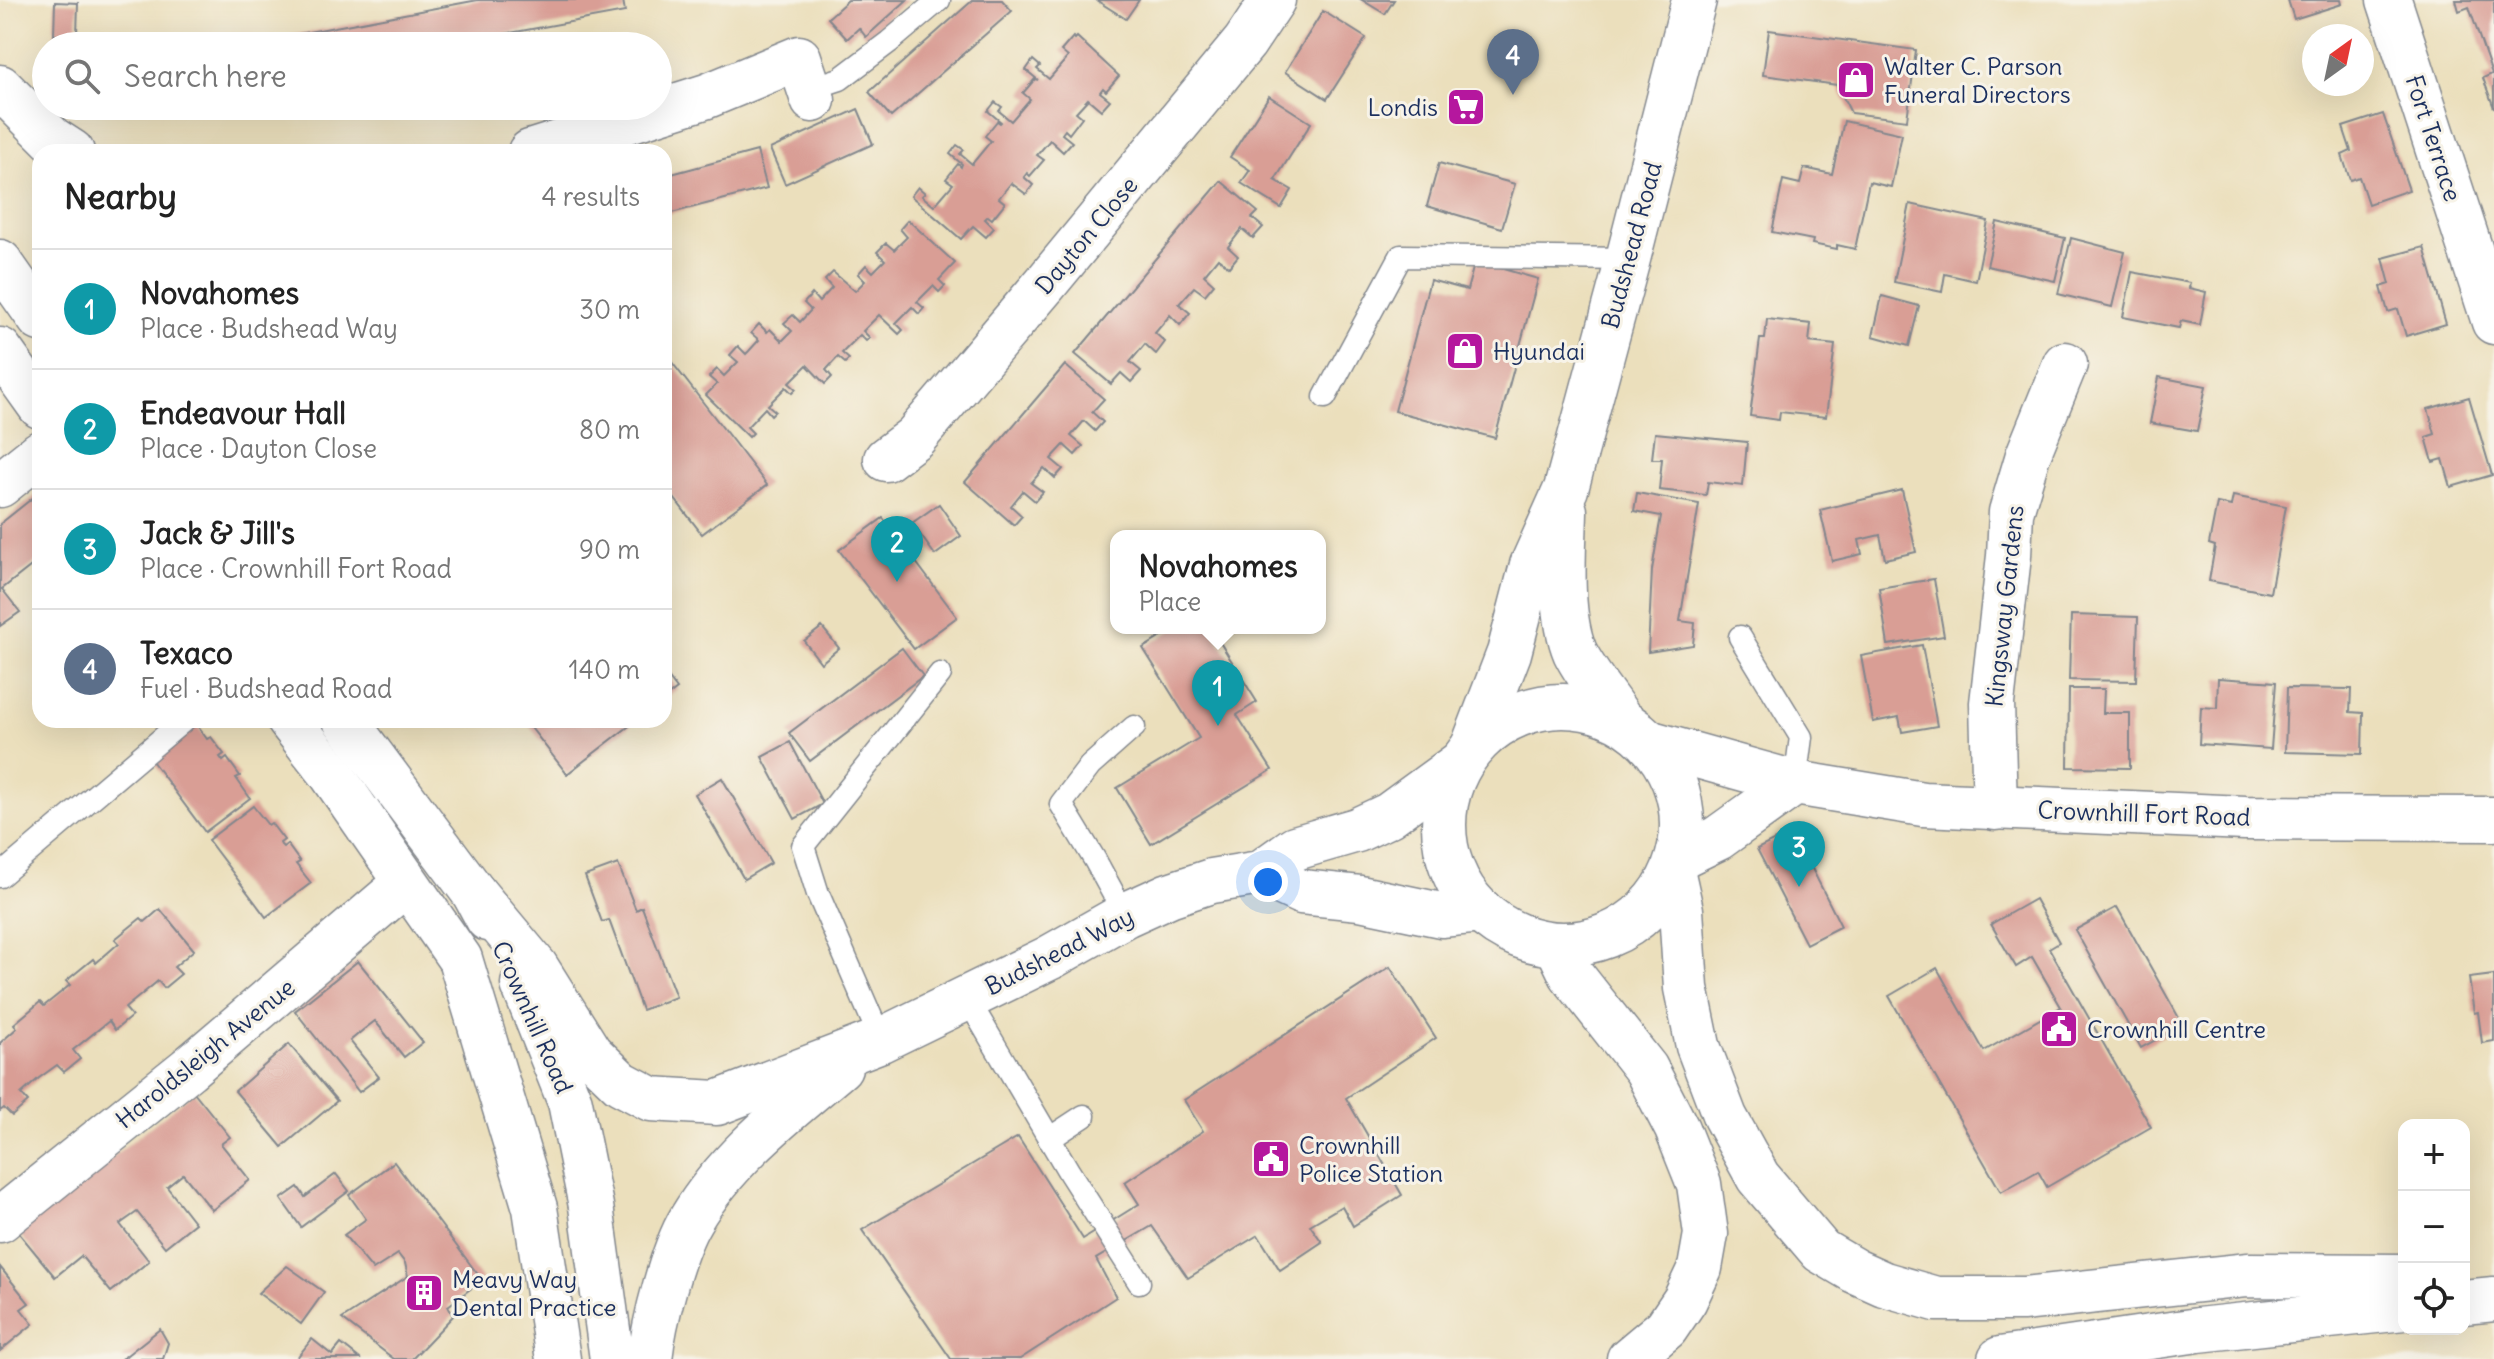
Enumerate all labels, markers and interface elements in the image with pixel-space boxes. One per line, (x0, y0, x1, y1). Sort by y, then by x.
north arrow (2302, 24, 2374, 96)
pin: 4 (1487, 29, 1539, 95)
search box (32, 32, 672, 120)
place label: Walter C. Parson Funeral Directors (1884, 51, 2071, 109)
icon: search (60, 54, 104, 98)
text: Search here (124, 57, 287, 95)
shop icon: Walter C. Parson Funeral Directors (1835, 59, 1877, 101)
street label: Fort Terrace (2399, 71, 2469, 205)
supermarket icon: Londis (1445, 86, 1487, 128)
place label: Londis (1367, 92, 1438, 122)
street label: Budshead Road (1594, 158, 1668, 332)
street label: Dayton Close (1028, 170, 1144, 300)
text: Nearby (64, 175, 177, 218)
text: 4 results (542, 180, 640, 213)
text: Novahomes (140, 274, 299, 312)
text: 1 (85, 293, 95, 326)
text: 30 m (579, 293, 640, 326)
text: Place · Budshead Way (140, 312, 398, 345)
shop icon: Hyundai (1444, 330, 1486, 372)
place label: Hyundai (1493, 336, 1585, 366)
text: Endeavour Hall (140, 394, 346, 432)
text: 2 (83, 413, 97, 446)
text: 80 m (579, 413, 640, 446)
text: Place · Dayton Close (140, 432, 377, 465)
street label: Kingsway Gardens (1978, 504, 2030, 708)
text: Jack & Jill's (140, 514, 295, 552)
pin: 2 (871, 516, 923, 582)
popup (1110, 530, 1326, 634)
text: 3 (83, 533, 97, 566)
text: 90 m (579, 533, 640, 566)
text: Novahomes (1138, 547, 1298, 585)
text: Place · Crownhill Fort Road (140, 552, 452, 585)
text: Place (1138, 585, 1201, 618)
text: Texaco (140, 634, 233, 672)
text: 4 (82, 653, 98, 686)
text: 140 m (569, 653, 640, 686)
pin: 1 (1192, 660, 1244, 726)
text: Fuel · Budshead Road (140, 672, 392, 705)
street label: Crownhill Fort Road (2037, 794, 2251, 832)
pin: 3 (1773, 821, 1825, 887)
your location (1248, 862, 1288, 902)
street label: Budshead Way (980, 901, 1138, 1001)
street label: Crownhill Road (486, 936, 580, 1098)
street label: Haroldsleigh Avenue (109, 972, 301, 1134)
public building icon: Crownhill Centre (2038, 1008, 2080, 1050)
place label: Crownhill Centre (2087, 1014, 2266, 1044)
map controls (2398, 1119, 2470, 1335)
button: + (2398, 1119, 2470, 1191)
place label: Crownhill Police Station (1299, 1130, 1443, 1188)
public building icon: Crownhill Police Station (1250, 1138, 1292, 1180)
button: − (2398, 1191, 2470, 1263)
button: locate (2398, 1263, 2470, 1335)
place label: Meavy Way Dental Practice (452, 1264, 616, 1322)
building icon: Meavy Way Dental Practice (403, 1272, 445, 1314)

